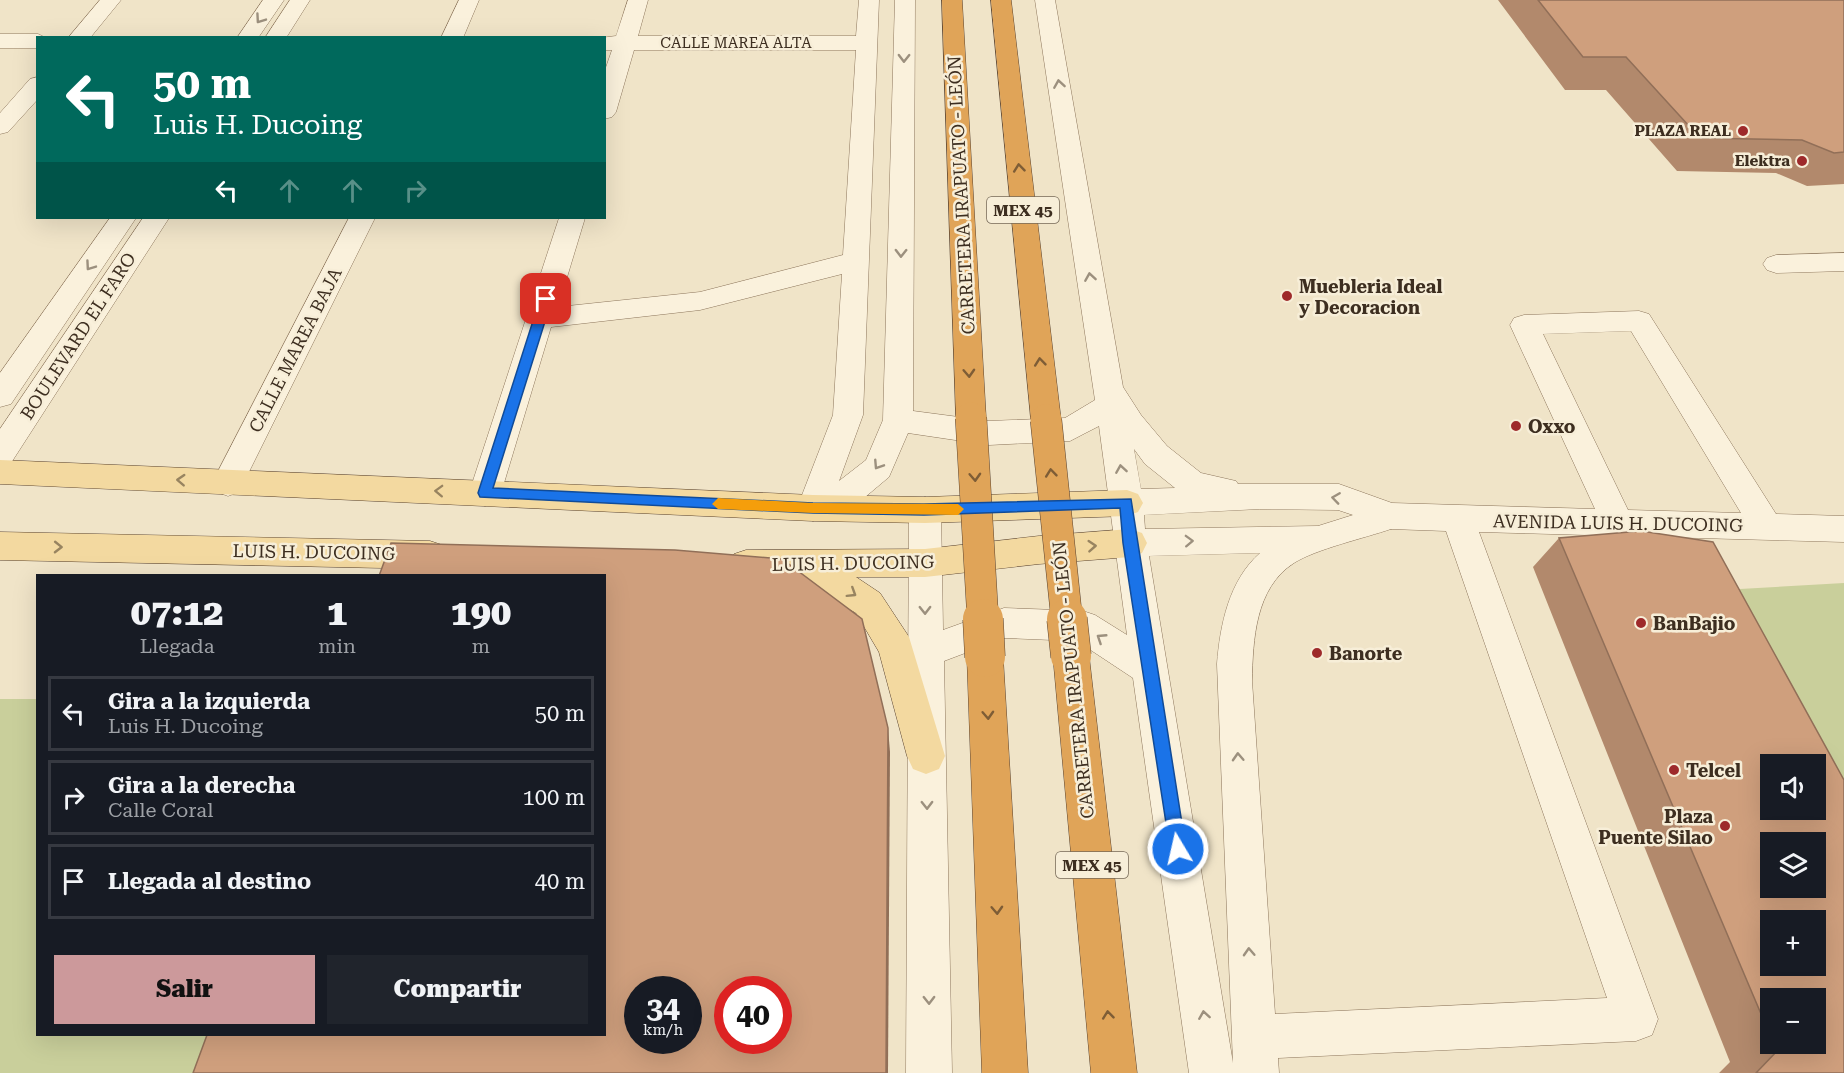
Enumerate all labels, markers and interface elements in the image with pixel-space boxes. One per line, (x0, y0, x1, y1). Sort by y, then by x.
one-way arrow (257, 12, 268, 23)
street label: CALLE MAREA ALTA (660, 34, 812, 52)
one-way arrow (898, 54, 910, 63)
street label: CARRETERA IRAPUATO - LEÓN (943, 55, 979, 335)
text: 50 m (153, 59, 251, 108)
icon: left (54, 60, 132, 138)
one-way arrow (1053, 80, 1066, 90)
text: Luis H. Ducoing (153, 109, 362, 141)
place label: PLAZA REAL (1634, 122, 1731, 140)
marker: PLAZA REAL (1736, 124, 1750, 138)
place label: Elektra (1735, 152, 1790, 170)
marker: Elektra (1795, 154, 1809, 168)
one-way arrow (1013, 164, 1026, 173)
icon: left (210, 174, 243, 207)
icon: ahead (273, 174, 306, 207)
icon: ahead (336, 174, 369, 207)
icon: right (399, 174, 432, 207)
road number: MEX 45 (987, 197, 1059, 223)
street label: BOULEVARD EL FARO (16, 248, 140, 424)
one-way arrow (894, 249, 907, 258)
one-way arrow (86, 259, 97, 270)
street label: CALLE MAREA BAJA (244, 264, 346, 436)
one-way arrow (1085, 272, 1097, 282)
pin (520, 273, 571, 324)
place label: Muebleria Ideal y Decoracion (1299, 276, 1442, 318)
icon: arrive (529, 282, 562, 315)
marker: Muebleria Ideal y Decoracion (1280, 289, 1294, 303)
one-way arrow (1034, 358, 1046, 367)
one-way arrow (963, 369, 976, 378)
place label: Oxxo (1528, 416, 1576, 437)
marker: Oxxo (1509, 419, 1523, 433)
one-way arrow (874, 458, 885, 469)
one-way arrow (1116, 465, 1128, 474)
one-way arrow (1045, 468, 1058, 478)
one-way arrow (968, 472, 981, 481)
one-way arrow (176, 474, 185, 487)
one-way arrow (434, 485, 443, 498)
one-way arrow (1331, 492, 1341, 505)
street label: AVENIDA LUIS H. DUCOING (1493, 510, 1743, 536)
one-way arrow (1184, 535, 1193, 548)
street label: LUIS H. DUCOING (233, 540, 396, 564)
street label: CARRETERA IRAPUATO - LEÓN (1048, 540, 1098, 820)
one-way arrow (1088, 540, 1097, 553)
one-way arrow (54, 541, 63, 554)
street label: LUIS H. DUCOING (772, 551, 935, 575)
one-way arrow (846, 586, 857, 597)
text: 07:12 (131, 592, 223, 634)
text: 1 (327, 592, 347, 634)
text: 190 (451, 592, 511, 634)
one-way arrow (919, 606, 932, 615)
place label: BanBajio (1653, 613, 1736, 634)
marker: BanBajio (1634, 616, 1648, 630)
one-way arrow (1097, 633, 1107, 645)
text: Llegada (140, 634, 215, 658)
text: min (318, 634, 356, 658)
text: m (472, 634, 490, 658)
place label: Banorte (1329, 643, 1403, 664)
marker: Banorte (1310, 646, 1324, 660)
text: Gira a la izquierda (108, 689, 310, 714)
icon: left (57, 697, 90, 730)
text: 50 m (535, 701, 585, 726)
one-way arrow (981, 710, 994, 719)
text: Luis H. Ducoing (108, 714, 263, 738)
one-way arrow (1232, 752, 1245, 761)
map controls (1760, 754, 1826, 1054)
button: sound (1760, 754, 1826, 820)
place label: Telcel (1686, 760, 1741, 781)
marker: Telcel (1667, 763, 1681, 777)
text: Gira a la derecha (108, 773, 295, 798)
icon: right (57, 781, 90, 814)
text: 100 m (522, 785, 585, 810)
text: Calle Coral (108, 798, 213, 822)
one-way arrow (921, 801, 933, 810)
place label: Plaza Puente Silao (1598, 806, 1713, 848)
position arrow (1146, 817, 1210, 881)
marker: Plaza Puente Silao (1718, 819, 1732, 833)
button: layers (1760, 832, 1826, 898)
road number: MEX 45 (1056, 852, 1128, 878)
icon: arrive (57, 865, 90, 898)
text: Llegada al destino (108, 869, 311, 894)
text: 40 m (535, 869, 585, 894)
one-way arrow (991, 905, 1004, 914)
button: + (1760, 910, 1826, 976)
one-way arrow (1242, 947, 1255, 956)
button: Salir (54, 955, 315, 1024)
button: Compartir (327, 955, 588, 1024)
speed limit sign: 40 (714, 976, 792, 1054)
button: − (1760, 988, 1826, 1054)
text: 34 (646, 990, 680, 1025)
one-way arrow (923, 996, 935, 1005)
one-way arrow (1102, 1010, 1114, 1019)
one-way arrow (1198, 1011, 1210, 1020)
text: km/h (643, 1021, 683, 1039)

